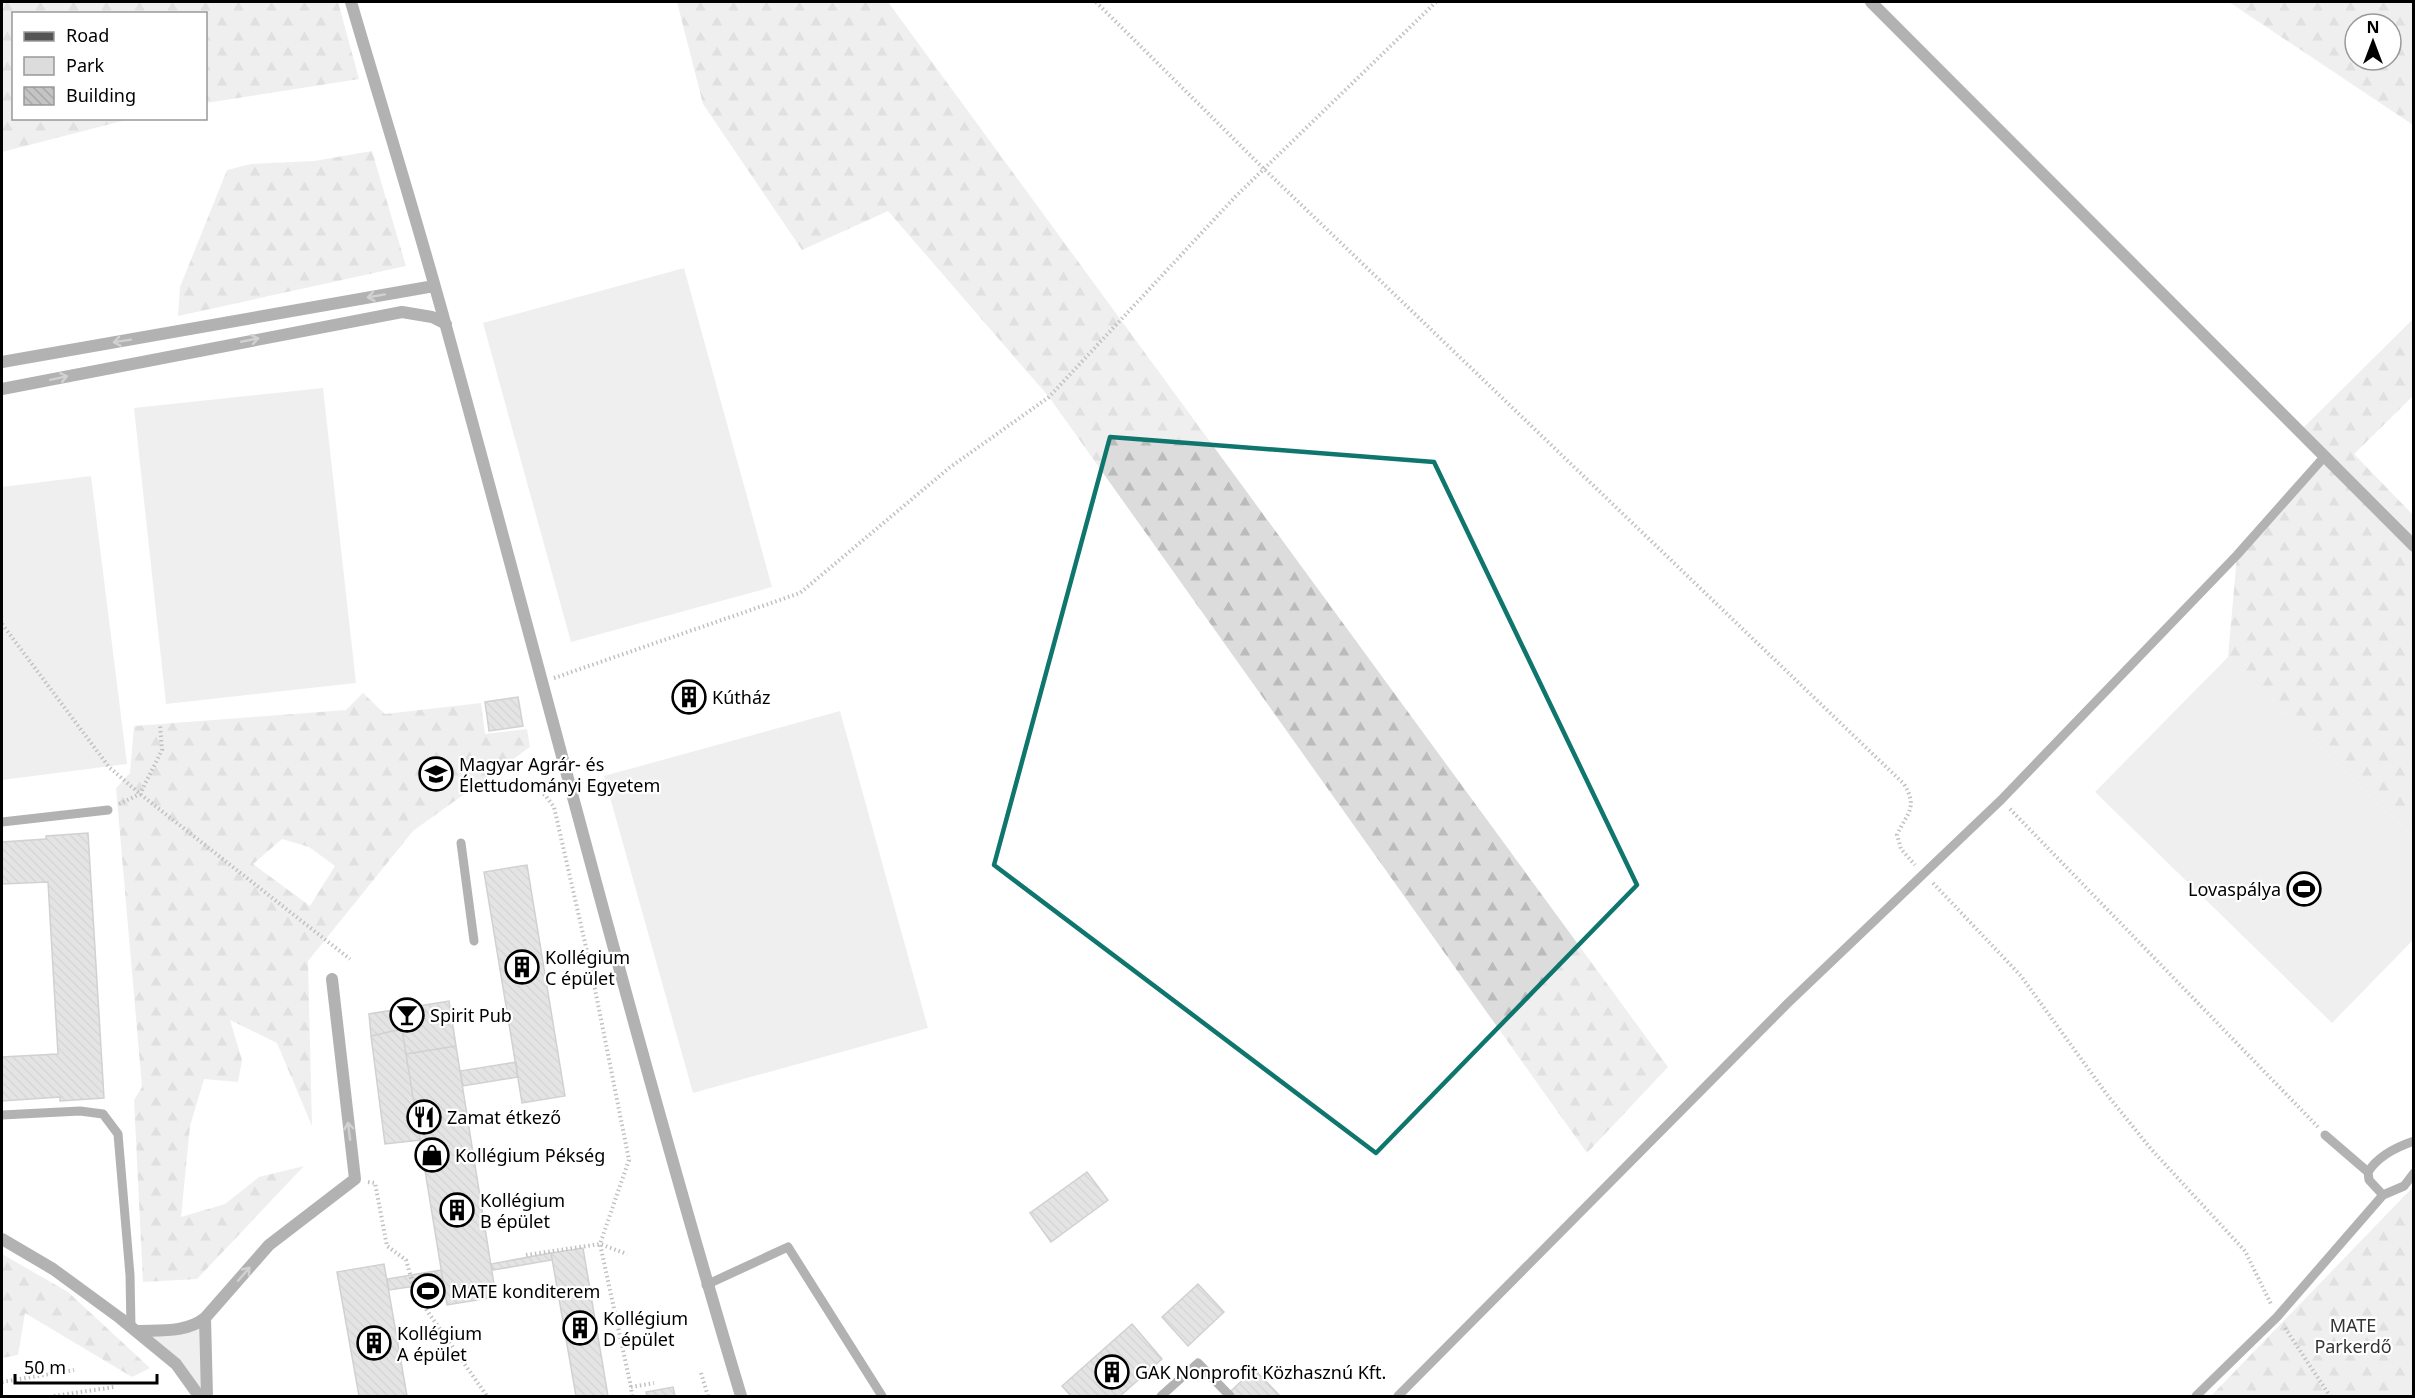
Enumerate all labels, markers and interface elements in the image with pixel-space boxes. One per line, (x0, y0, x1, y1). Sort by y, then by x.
legend (12, 12, 207, 120)
north arrow (2343, 12, 2403, 72)
text: N (2366, 16, 2380, 38)
text: Road (66, 23, 109, 47)
text: Park (66, 53, 104, 77)
text: Building (66, 83, 136, 107)
one-way arrow (367, 291, 387, 302)
one-way arrow (240, 334, 259, 345)
one-way arrow (113, 335, 132, 346)
one-way arrow (49, 372, 68, 383)
building icon: Kútház (671, 679, 707, 715)
place label: Kútház (712, 685, 770, 709)
place label: Magyar Agrár- és Élettudományi Egyetem (459, 752, 660, 797)
school or university icon: Magyar Agrár- és Élettudományi Egyetem (418, 756, 454, 792)
sports icon: Lovaspálya (2286, 871, 2322, 907)
place label: Lovaspálya (2188, 877, 2281, 901)
place label: Kollégium C épület (545, 945, 630, 990)
building icon: Kollégium C épület (504, 949, 540, 985)
bar icon: Spirit Pub (389, 997, 425, 1033)
place label: Spirit Pub (430, 1003, 512, 1027)
restaurant icon: Zamat étkező (406, 1099, 442, 1135)
place label: Zamat étkező (447, 1105, 561, 1129)
one-way arrow (344, 1122, 355, 1142)
shop icon: Kollégium Pékség (414, 1137, 450, 1173)
place label: Kollégium Pékség (455, 1143, 605, 1167)
place label: Kollégium B épület (480, 1188, 565, 1233)
building icon: Kollégium B épület (439, 1192, 475, 1228)
one-way arrow (237, 1267, 251, 1282)
sports icon: MATE konditerem (410, 1273, 446, 1309)
place label: MATE konditerem (451, 1279, 600, 1303)
place label: Kollégium D épület (603, 1306, 688, 1351)
building icon: Kollégium D épület (562, 1310, 598, 1346)
park label: MATE Parkerdő (2314, 1313, 2392, 1358)
place label: Kollégium A épület (397, 1321, 482, 1366)
building icon: Kollégium A épület (356, 1325, 392, 1361)
scale bar (15, 1347, 158, 1385)
building icon: GAK Nonprofit Közhasznú Kft. (1094, 1354, 1130, 1390)
text: 50 m (24, 1355, 66, 1379)
place label: GAK Nonprofit Közhasznú Kft. (1135, 1360, 1386, 1384)

